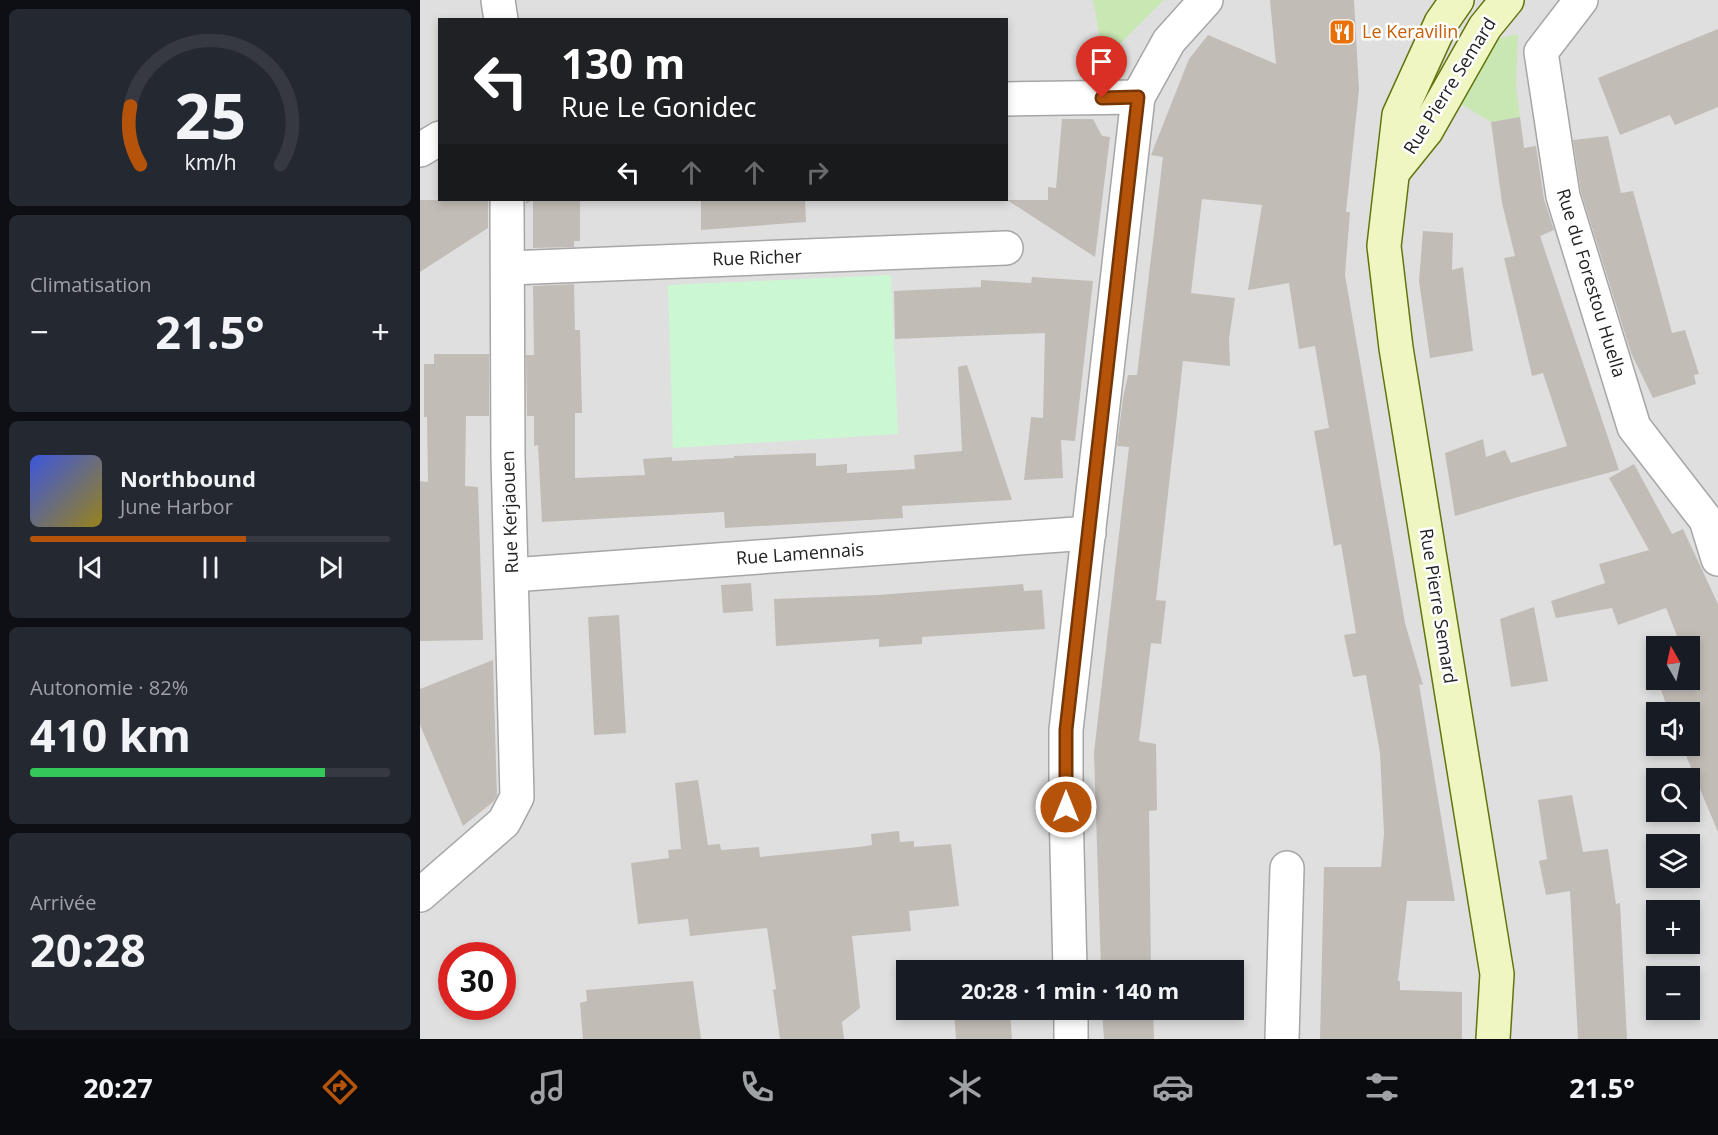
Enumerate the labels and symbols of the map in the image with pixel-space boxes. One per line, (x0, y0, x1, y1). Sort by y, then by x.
street label: Rue Pierre Semard (1397, 13, 1501, 158)
restaurant icon: Le Keravilin (1327, 17, 1357, 47)
place label: Le Keravilin (1362, 19, 1458, 43)
pin (1076, 36, 1127, 98)
street label: Rue du Forestou Huella (1552, 185, 1632, 380)
street label: Rue Richer (712, 243, 803, 271)
street label: Rue Kerjaouen (495, 450, 523, 574)
street label: Rue Pierre Semard (1415, 526, 1463, 685)
street label: Rue Lamennais (735, 537, 865, 569)
north arrow (1646, 636, 1700, 690)
position arrow (1034, 775, 1098, 839)
speed limit sign: 30 (438, 942, 516, 1020)

